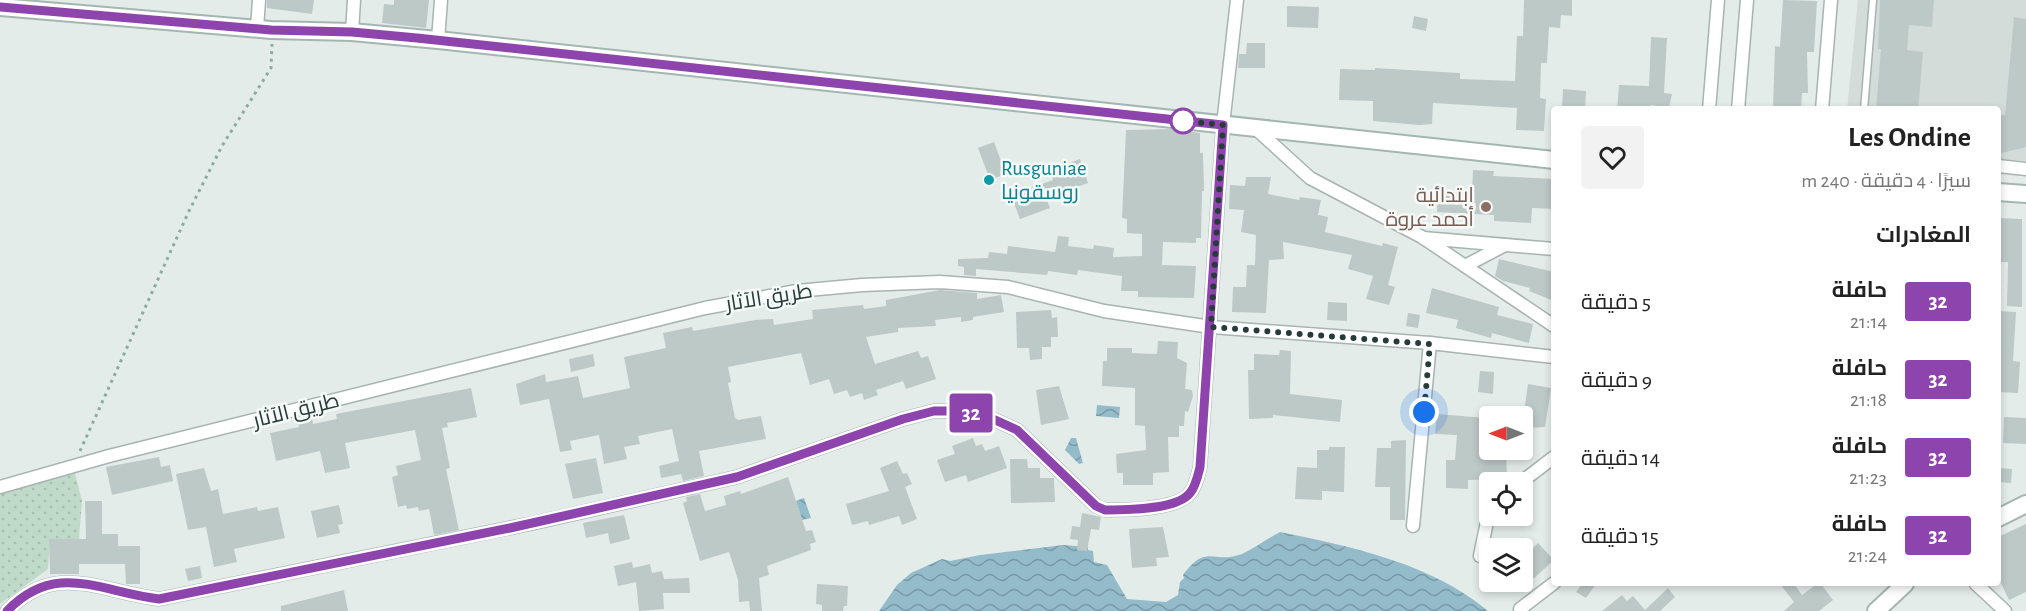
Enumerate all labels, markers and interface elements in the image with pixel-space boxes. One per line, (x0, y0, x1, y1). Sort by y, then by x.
unlabelled marker (1170, 108, 1196, 134)
text: Les Ondine (1848, 124, 1971, 152)
button: heart (1581, 126, 1644, 189)
place label: Rusguniae روسقونيا (1001, 158, 1087, 204)
text: سيرًا · 4 دقيقة · 240 m (1801, 171, 1971, 191)
marker: Rusguniae روسقونيا (982, 173, 996, 187)
place label: إبتدائية أحمد عروة (1385, 185, 1474, 231)
marker: إبتدائية أحمد عروة (1479, 200, 1493, 214)
text: المغادرات (1876, 224, 1971, 246)
text: حافلة (1832, 279, 1887, 301)
street label: طريق الآثار (723, 280, 814, 317)
text: 5 دقيقة (1581, 291, 1651, 313)
text: 32 (1929, 291, 1947, 312)
text: 21:14 (1850, 312, 1887, 332)
text: حافلة (1832, 357, 1887, 379)
text: 9 دقيقة (1581, 369, 1652, 391)
text: 32 (1929, 369, 1947, 390)
street label: طريق الآثار (250, 390, 342, 433)
text: 21:18 (1850, 390, 1887, 410)
line badge: 32 (944, 394, 998, 432)
your location (1409, 397, 1439, 427)
text: 32 (962, 403, 980, 424)
north arrow (1479, 406, 1533, 460)
map controls (1479, 406, 1533, 592)
text: حافلة (1832, 435, 1887, 457)
text: 14 دقيقة (1581, 447, 1660, 469)
text: 32 (1929, 447, 1947, 468)
text: 21:23 (1849, 468, 1887, 488)
button: locate (1479, 472, 1533, 526)
text: حافلة (1832, 513, 1887, 535)
text: 15 دقيقة (1581, 525, 1659, 547)
text: 32 (1929, 525, 1947, 546)
button: layers (1479, 538, 1533, 592)
text: 21:24 (1848, 546, 1887, 566)

